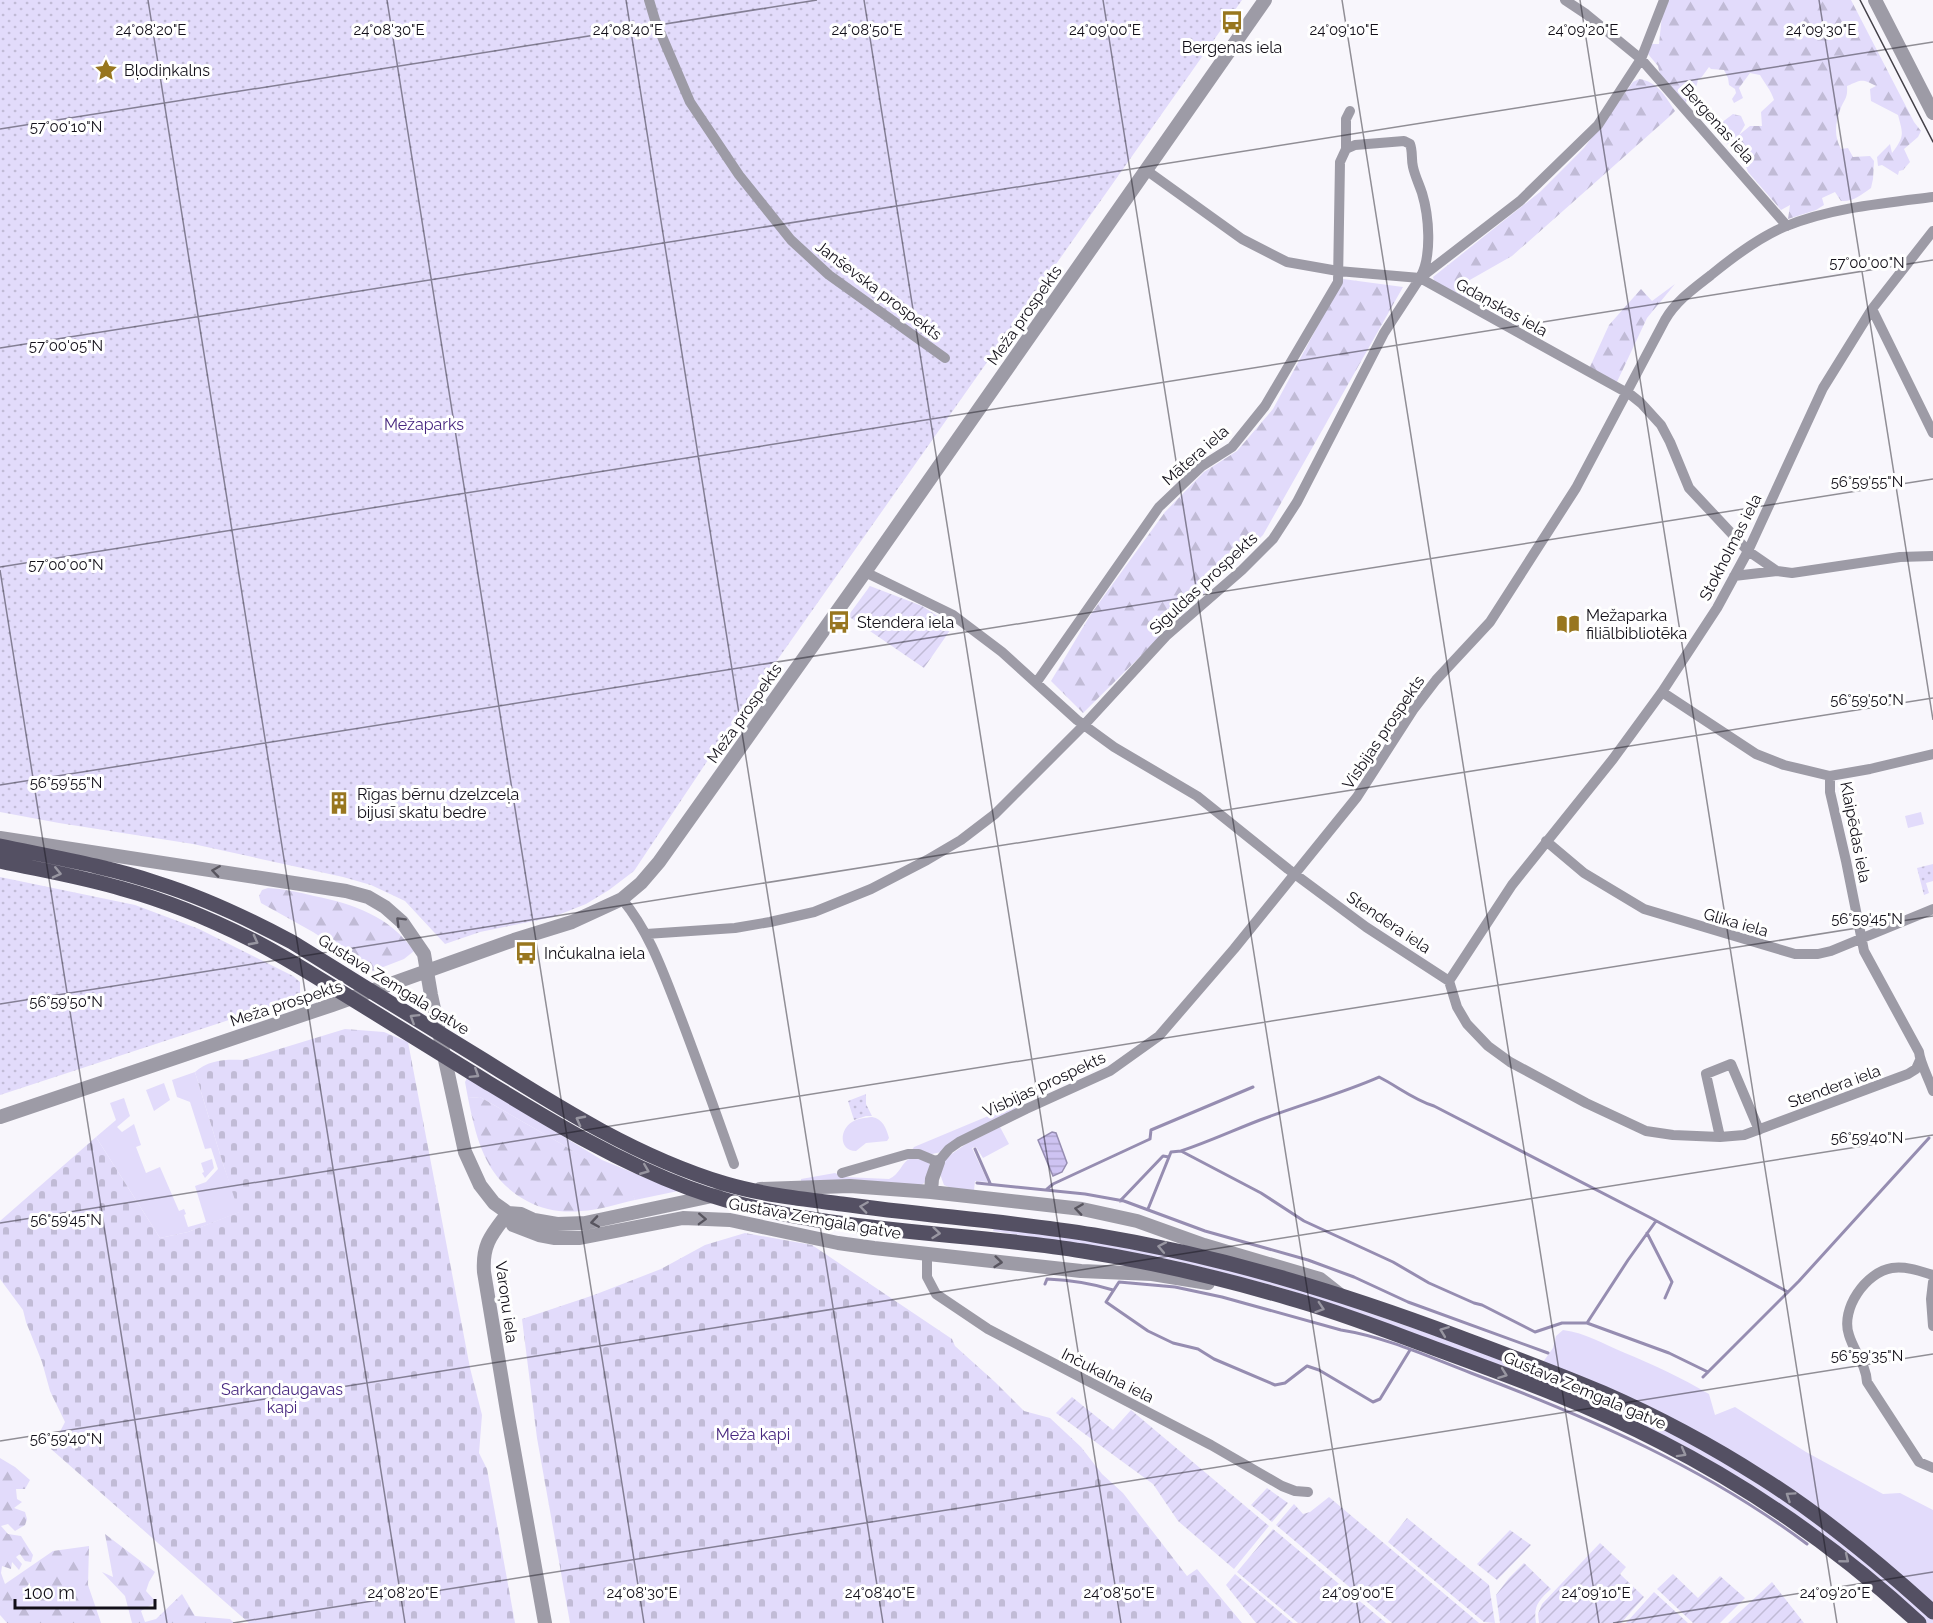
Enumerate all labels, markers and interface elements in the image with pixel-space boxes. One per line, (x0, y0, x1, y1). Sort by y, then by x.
bus stop icon: Bergenas iela (1219, 9, 1245, 35)
text: 24°08'20"E (116, 21, 187, 39)
text: 24°08'30"E (353, 21, 425, 39)
text: 24°08'40"E (593, 21, 663, 39)
text: 24°08'50"E (831, 21, 903, 39)
text: 24°09'00"E (1069, 21, 1141, 39)
text: 24°09'10"E (1309, 21, 1379, 39)
text: 24°09'20"E (1548, 21, 1618, 39)
text: 24°09'30"E (1786, 21, 1856, 39)
place label: Bergenas iela (1182, 38, 1282, 57)
place icon: Bļodiņkalns (93, 57, 119, 83)
place label: Bļodiņkalns (124, 61, 210, 80)
street label: Bergenas iela (1677, 80, 1758, 167)
text: 57°00'10"N (30, 118, 102, 136)
street label: Janševska prospekts (812, 237, 946, 344)
text: 57°00'00"N (1829, 254, 1905, 272)
street label: Meža prospekts (983, 262, 1066, 369)
street label: Gdaņskas iela (1452, 274, 1551, 341)
text: 57°00'05"N (29, 337, 103, 355)
park label: Mežaparks (384, 415, 464, 434)
street label: Mātera iela (1158, 421, 1232, 489)
text: 56°59'55"N (1831, 473, 1903, 491)
street label: Stokholmas iela (1695, 491, 1766, 604)
street label: Siguldas prospekts (1145, 528, 1261, 638)
text: 57°00'00"N (28, 556, 104, 574)
place label: Mežaparka filiālbibliotēka (1586, 606, 1687, 643)
bus stop icon: Stendera iela (826, 609, 852, 635)
library icon: Mežaparka filiālbibliotēka (1555, 611, 1581, 637)
place label: Stendera iela (857, 613, 954, 632)
street label: Meža prospekts (703, 660, 786, 767)
street label: Visbijas prospekts (1338, 672, 1429, 793)
text: 56°59'50"N (1830, 691, 1904, 709)
text: 56°59'55"N (30, 774, 102, 792)
street label: Klaipēdas iela (1836, 780, 1875, 884)
place label: Rīgas bērnu dzelzceļa bijusī skatu bedre (357, 785, 519, 822)
building icon: Rīgas bērnu dzelzceļa bijusī skatu bedre (326, 790, 352, 816)
one-way arrow (211, 865, 220, 877)
one-way arrow (52, 866, 62, 879)
street label: Stendera iela (1343, 887, 1434, 957)
street label: Glika iela (1701, 904, 1770, 941)
text: 56°59'45"N (1831, 910, 1903, 928)
one-way arrow (396, 918, 407, 928)
street label: Gustava Zemgala gatve (315, 930, 473, 1039)
one-way arrow (248, 934, 258, 945)
bus stop icon: Inčukalna iela (513, 940, 539, 966)
place label: Inčukalna iela (544, 944, 645, 963)
street label: Meža prospekts (228, 976, 345, 1031)
text: 56°59'50"N (29, 993, 103, 1011)
one-way arrow (410, 1013, 420, 1025)
street label: Visbijas prospekts (980, 1048, 1109, 1121)
street label: Stendera iela (1785, 1061, 1883, 1112)
one-way arrow (469, 1067, 479, 1079)
one-way arrow (576, 1116, 586, 1127)
text: 56°59'40"N (1831, 1129, 1903, 1147)
one-way arrow (638, 1163, 649, 1175)
street label: Gustava Zemgala gatve (727, 1194, 903, 1243)
one-way arrow (860, 1202, 869, 1214)
one-way arrow (1075, 1203, 1084, 1215)
text: 56°59'45"N (30, 1211, 102, 1229)
one-way arrow (697, 1213, 706, 1225)
one-way arrow (590, 1215, 600, 1227)
one-way arrow (932, 1226, 941, 1239)
one-way arrow (1157, 1241, 1167, 1254)
one-way arrow (994, 1255, 1003, 1268)
street label: Varoņu iela (491, 1260, 522, 1344)
one-way arrow (1314, 1301, 1325, 1313)
one-way arrow (1439, 1326, 1450, 1339)
street label: Inčukalna iela (1058, 1344, 1157, 1407)
text: 56°59'35"N (1831, 1347, 1903, 1365)
street label: Gustava Zemgala gatve (1501, 1348, 1669, 1433)
one-way arrow (1497, 1367, 1508, 1379)
park label: Sarkandaugavas kapi (221, 1380, 343, 1417)
park label: Meža kapi (716, 1425, 790, 1444)
text: 56°59'40"N (30, 1430, 102, 1448)
one-way arrow (1675, 1446, 1686, 1457)
one-way arrow (1785, 1492, 1796, 1503)
one-way arrow (1838, 1552, 1849, 1563)
scale bar (15, 1572, 154, 1610)
text: 100 m (24, 1582, 75, 1603)
text: 24°08'20"E (368, 1584, 439, 1602)
text: 24°08'30"E (606, 1584, 678, 1602)
text: 24°08'40"E (845, 1584, 915, 1602)
text: 24°08'50"E (1083, 1584, 1155, 1602)
text: 24°09'00"E (1322, 1584, 1394, 1602)
text: 24°09'10"E (1561, 1584, 1631, 1602)
text: 24°09'20"E (1800, 1584, 1870, 1602)

